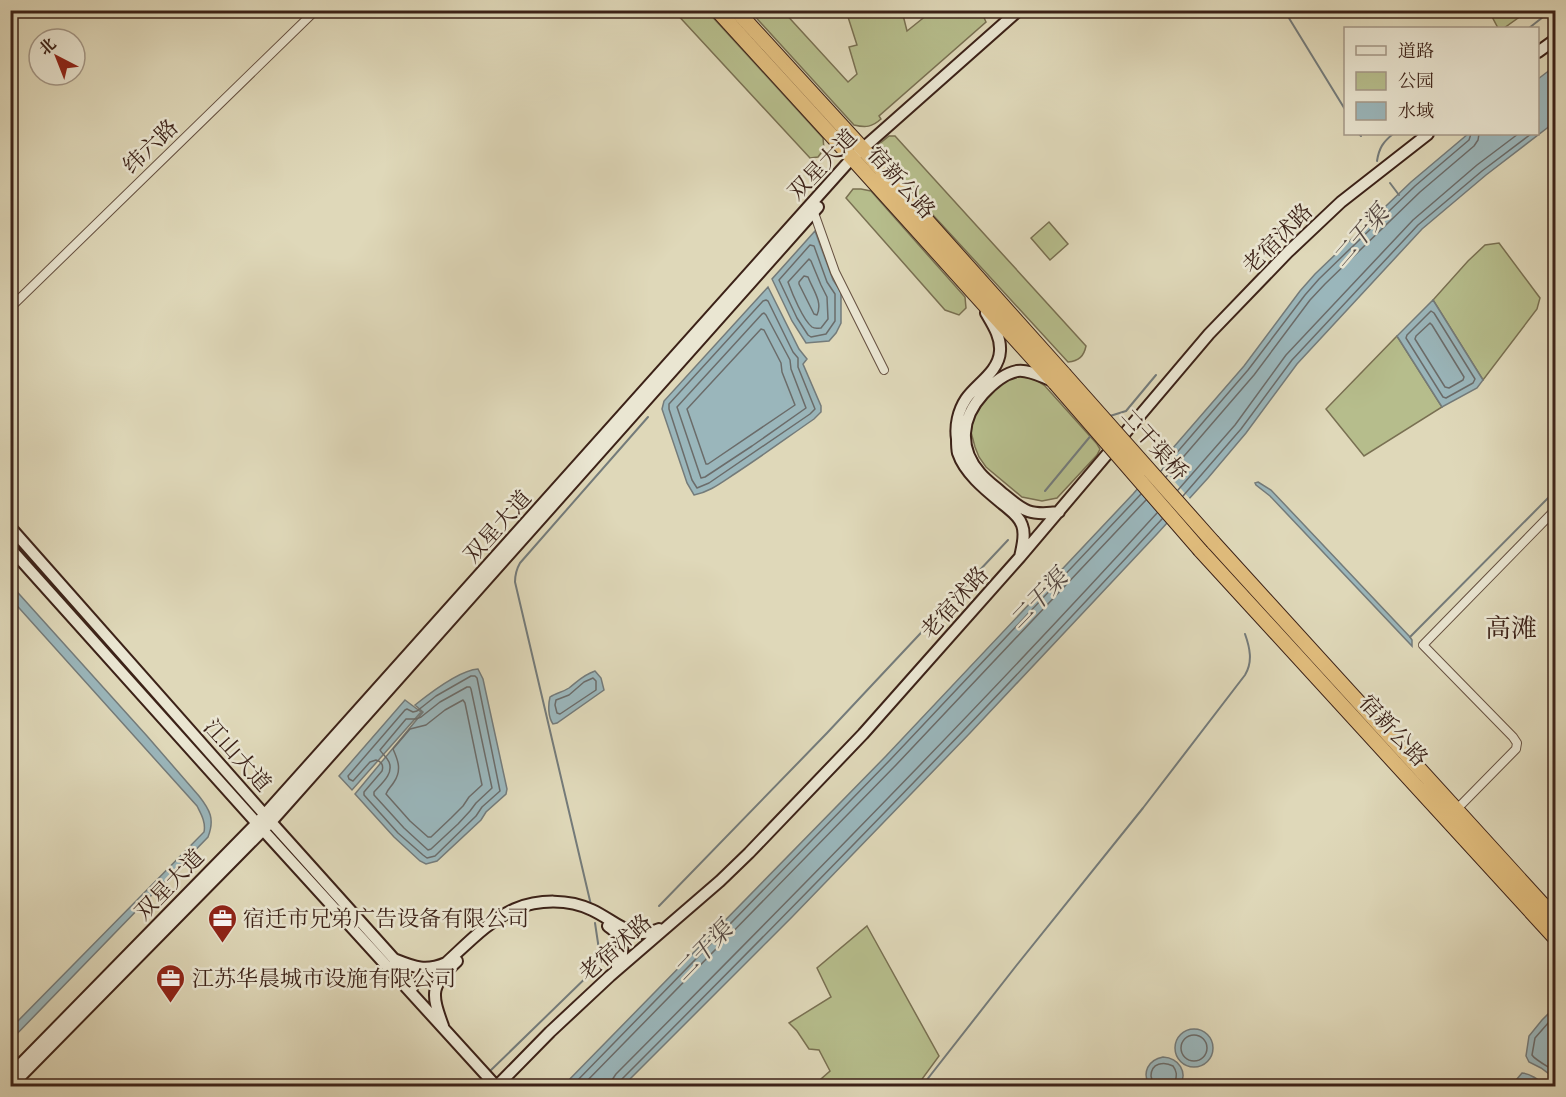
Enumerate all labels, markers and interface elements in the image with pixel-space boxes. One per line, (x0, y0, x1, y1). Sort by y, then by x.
north arrow (27, 27, 87, 87)
legend (1344, 27, 1539, 135)
text: 北 (35, 34, 60, 59)
text: 道路 (1398, 40, 1434, 63)
text: 公园 (1398, 70, 1434, 93)
text: 水域 (1398, 100, 1434, 123)
street label: 纬六路 (117, 114, 184, 180)
street label: 双星大道 (782, 123, 863, 206)
street label: 宿新公路 (861, 141, 941, 225)
water label: 二干渠 (1325, 197, 1398, 274)
street label: 老宿沭路 (1237, 198, 1319, 280)
street label: 二干渠桥 (1114, 403, 1194, 487)
street label: 双星大道 (458, 485, 538, 569)
street label: 老宿沭路 (915, 561, 995, 645)
water label: 二干渠 (1002, 561, 1077, 636)
district label: 高滩 (1485, 613, 1537, 645)
street label: 宿新公路 (1353, 689, 1434, 772)
street label: 江山大道 (197, 714, 277, 798)
street label: 双星大道 (129, 843, 210, 926)
office icon: 宿迁市兄弟广告设备有限公司 (206, 902, 238, 944)
place label: 宿迁市兄弟广告设备有限公司 (243, 905, 529, 933)
street label: 老宿沭路 (573, 908, 658, 987)
water label: 二干渠 (667, 913, 742, 988)
office icon: 江苏华晨城市设施有限公司 (155, 962, 187, 1004)
place label: 江苏华晨城市设施有限公司 (192, 965, 456, 993)

